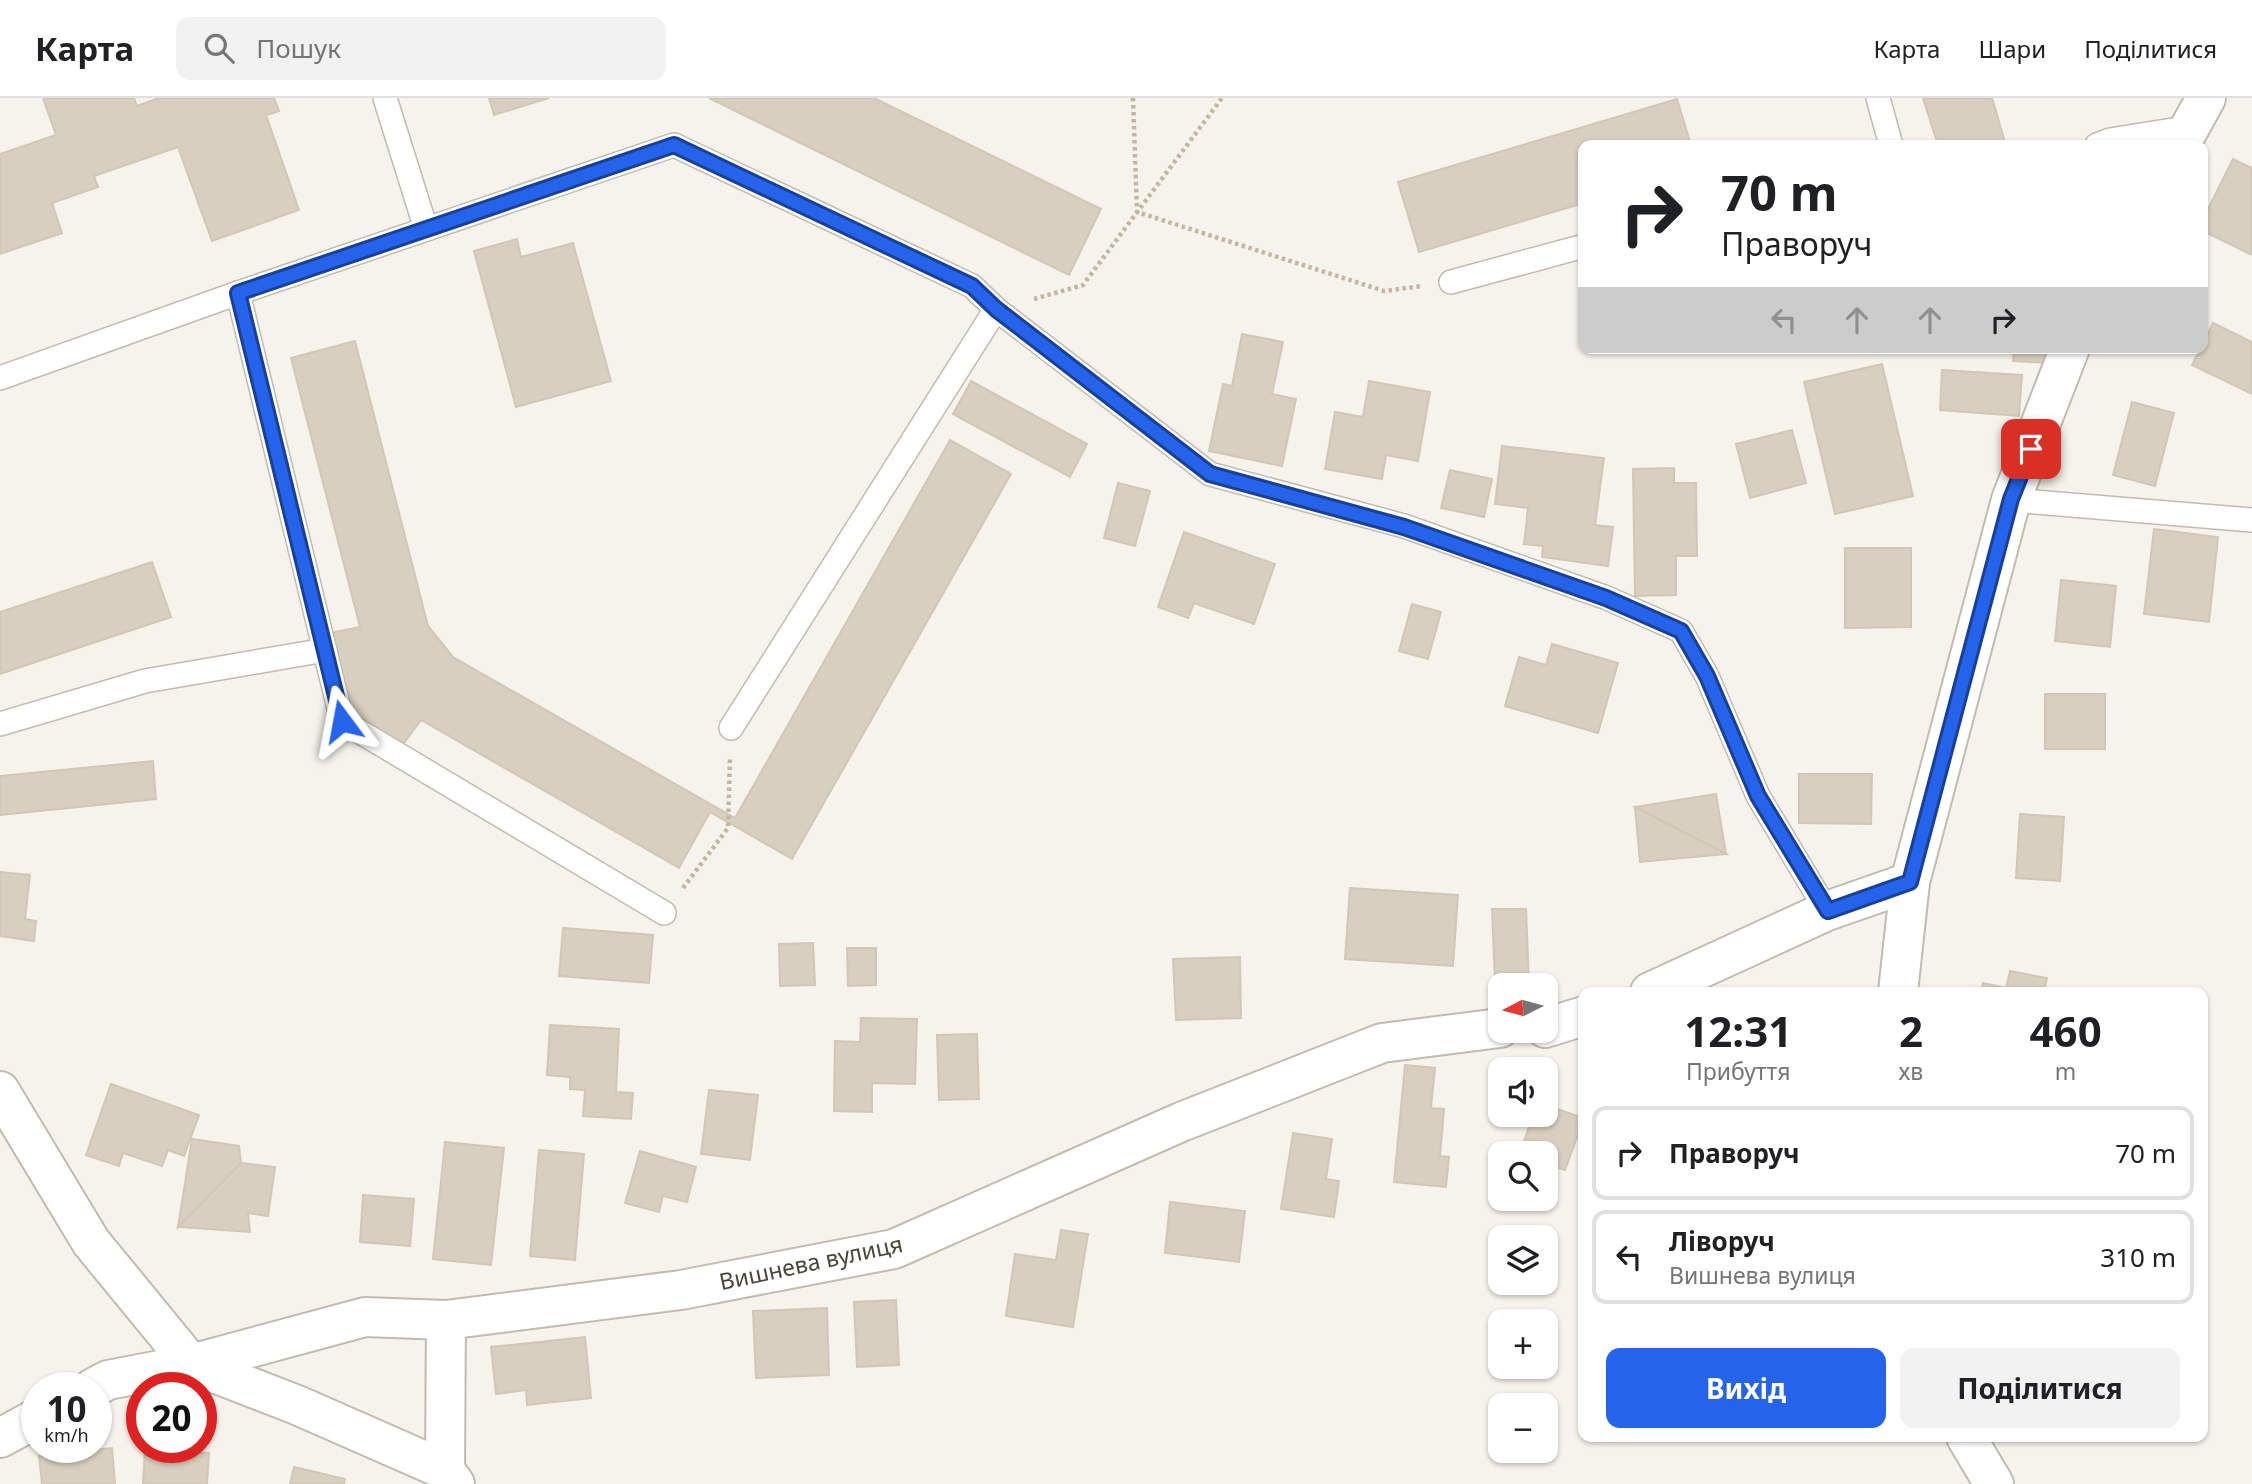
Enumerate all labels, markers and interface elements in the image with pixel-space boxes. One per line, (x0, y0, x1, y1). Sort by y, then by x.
search box (176, 17, 666, 80)
text: Карта (35, 26, 134, 71)
icon: search (200, 29, 238, 67)
text: Пошук (256, 30, 341, 66)
text: Карта (1873, 32, 1940, 65)
text: Шари (1978, 32, 2046, 65)
text: Поділитися (2084, 32, 2217, 65)
text: 70 m (1721, 159, 1838, 225)
icon: right (1606, 168, 1697, 259)
text: Праворуч (1721, 222, 1872, 265)
icon: left (1765, 301, 1803, 339)
icon: ahead (1838, 301, 1876, 339)
icon: ahead (1911, 301, 1949, 339)
icon: right (1984, 301, 2022, 339)
pin (2001, 419, 2061, 479)
icon: arrive (2012, 430, 2050, 468)
position arrow (305, 684, 379, 758)
north arrow (1488, 973, 1558, 1043)
map controls (1488, 973, 1558, 1463)
text: 12:31 (1684, 1002, 1792, 1059)
text: 2 (1899, 1002, 1923, 1059)
text: 460 (2030, 1002, 2102, 1059)
text: Прибуття (1686, 1055, 1791, 1087)
text: хв (1899, 1055, 1923, 1087)
text: m (2055, 1055, 2076, 1087)
button: sound (1488, 1057, 1558, 1127)
icon: right (1610, 1134, 1648, 1172)
text: Праворуч (1669, 1135, 1800, 1171)
text: 70 m (2115, 1135, 2176, 1171)
button: search (1488, 1141, 1558, 1211)
text: Ліворуч (1669, 1223, 1775, 1259)
button: layers (1488, 1225, 1558, 1295)
street label: Вишнева вулиця (716, 1227, 905, 1297)
icon: left (1610, 1238, 1648, 1276)
text: 310 m (2100, 1239, 2176, 1275)
text: Вишнева вулиця (1669, 1259, 1856, 1291)
button: + (1488, 1309, 1558, 1379)
button: Вихід (1606, 1348, 1886, 1428)
button: Поділитися (1900, 1348, 2180, 1428)
speed limit sign: 20 (126, 1372, 217, 1463)
text: 10 (46, 1385, 87, 1432)
button: − (1488, 1393, 1558, 1463)
text: km/h (44, 1423, 89, 1447)

